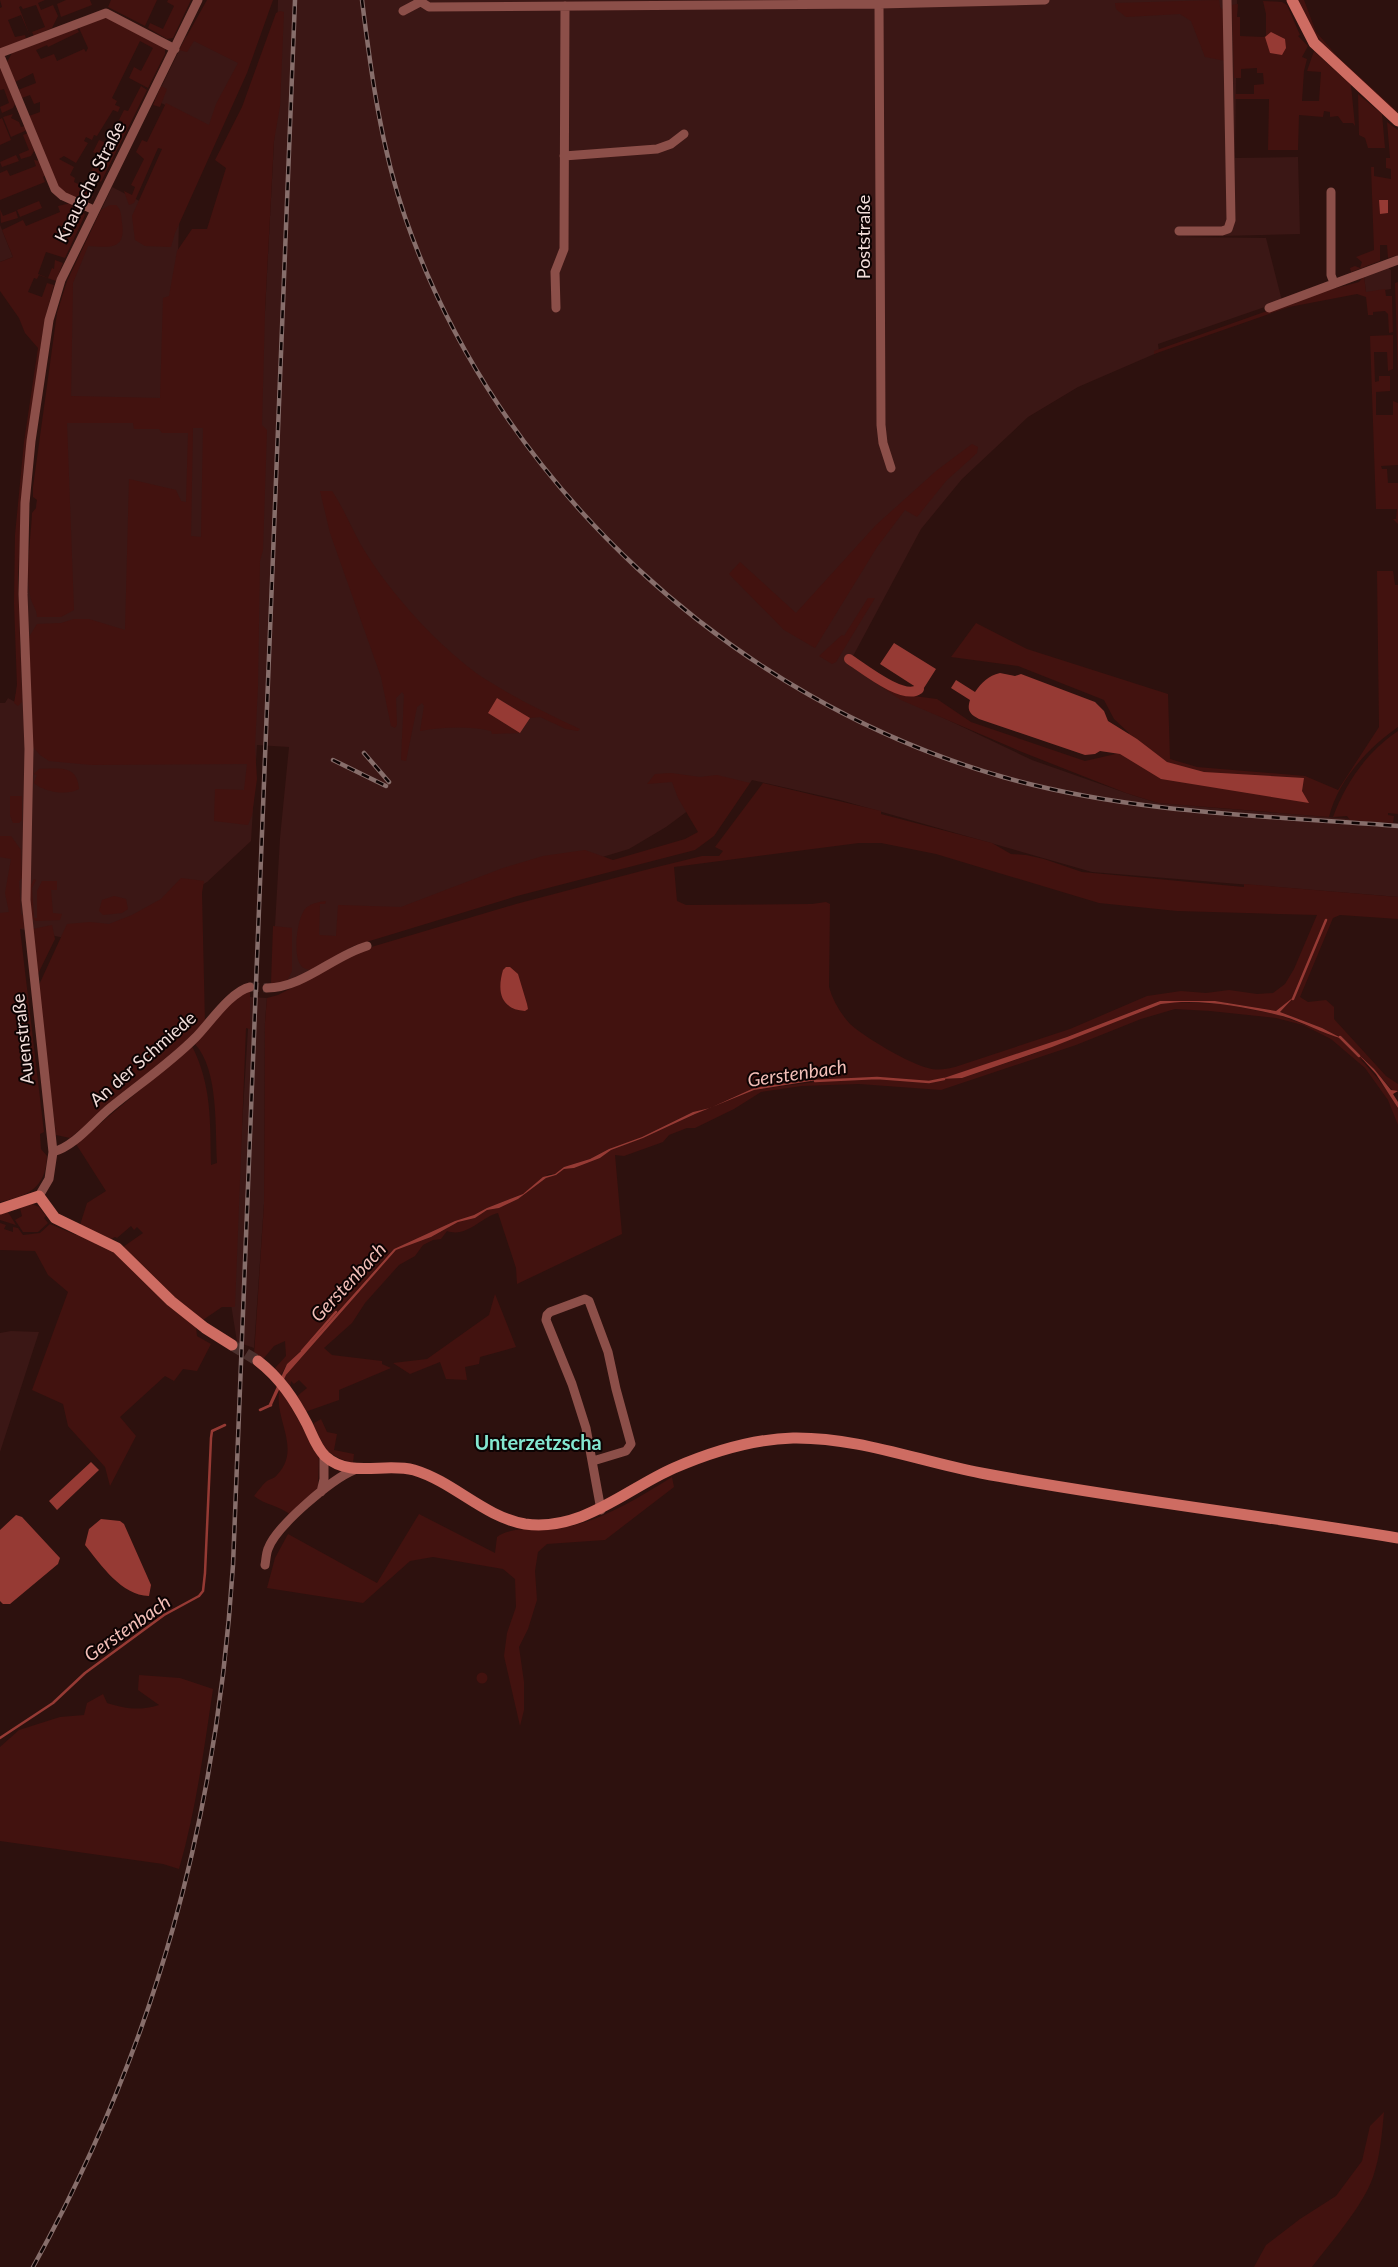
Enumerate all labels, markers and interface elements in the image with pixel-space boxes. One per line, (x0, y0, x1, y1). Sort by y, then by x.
street label: Knausche Straße (49, 117, 129, 246)
street label: Poststraße (852, 195, 874, 279)
street label: Auenstraße (6, 993, 38, 1086)
street label: An der Schmiede (85, 1006, 200, 1110)
water label: Gerstenbach (746, 1054, 848, 1091)
water label: Gerstenbach (305, 1237, 390, 1326)
district label: Unterzetzscha (474, 1430, 602, 1454)
water label: Gerstenbach (79, 1589, 174, 1666)

